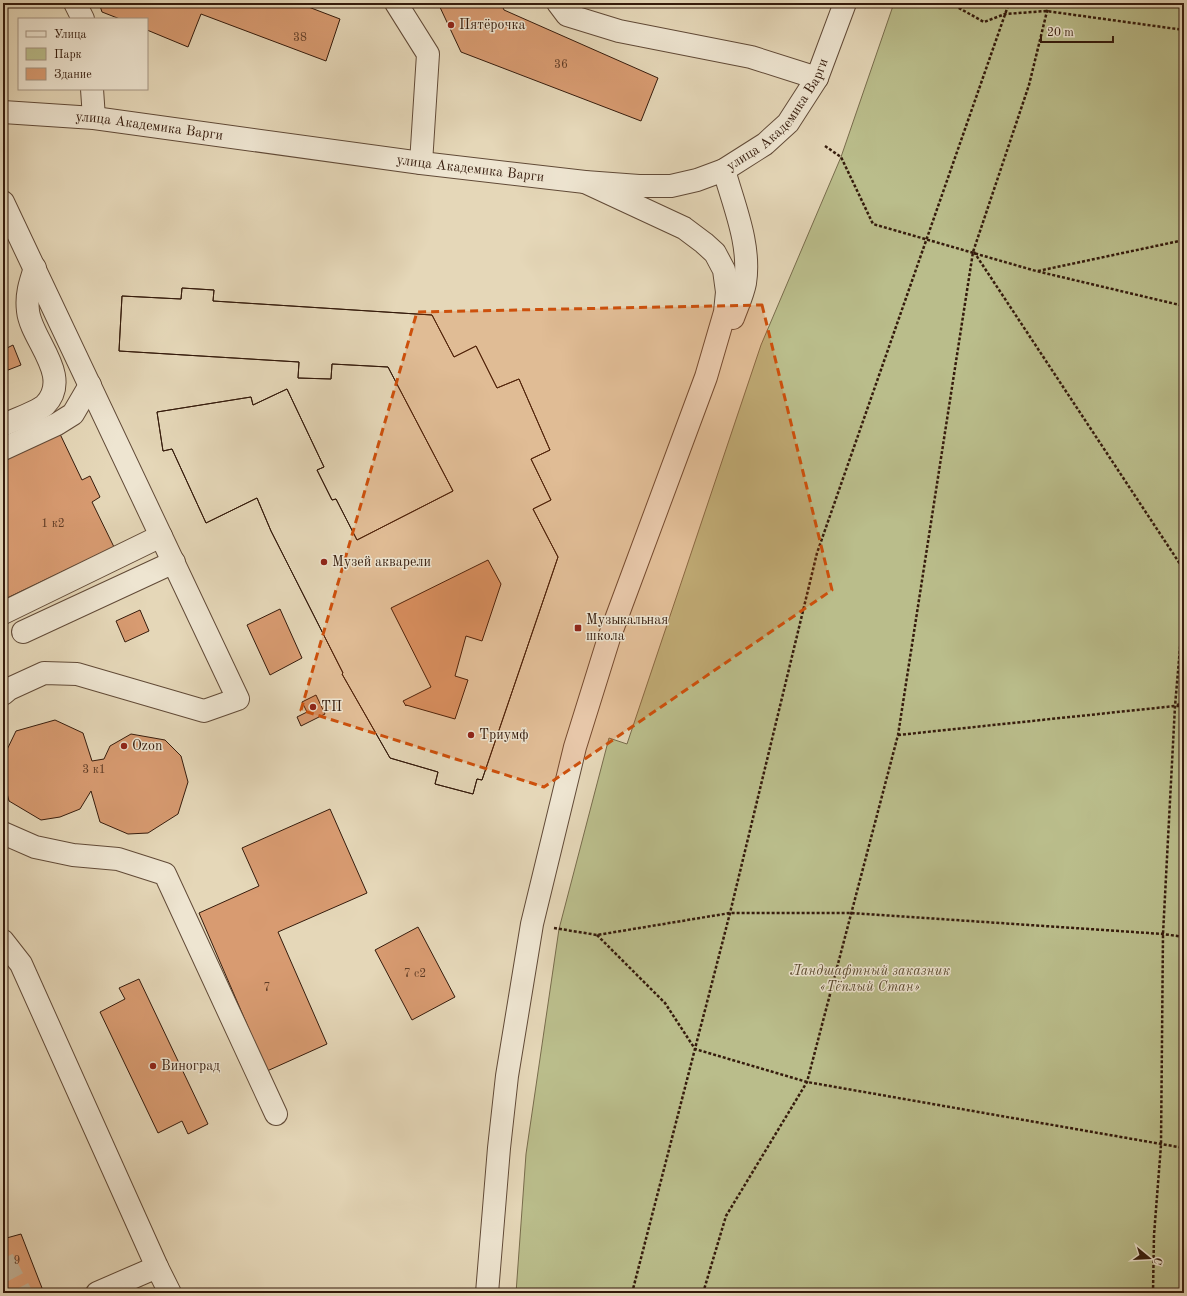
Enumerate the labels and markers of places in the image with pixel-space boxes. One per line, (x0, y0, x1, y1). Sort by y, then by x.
place label: Пятёрочка (459, 18, 526, 32)
marker: Пятёрочка (446, 20, 456, 30)
place label: Музей акварели (332, 555, 431, 569)
marker: Музей акварели (319, 557, 329, 567)
place label: Музыкальная школа (586, 613, 668, 643)
marker: Музыкальная школа (573, 623, 583, 633)
place label: ТП (321, 700, 342, 714)
marker: ТП (308, 702, 318, 712)
place label: Триумф (479, 728, 529, 743)
marker: Триумф (466, 730, 476, 740)
place label: Ozon (132, 739, 163, 753)
marker: Ozon (119, 741, 129, 751)
place label: Виноград (161, 1059, 220, 1073)
marker: Виноград (148, 1061, 158, 1071)

